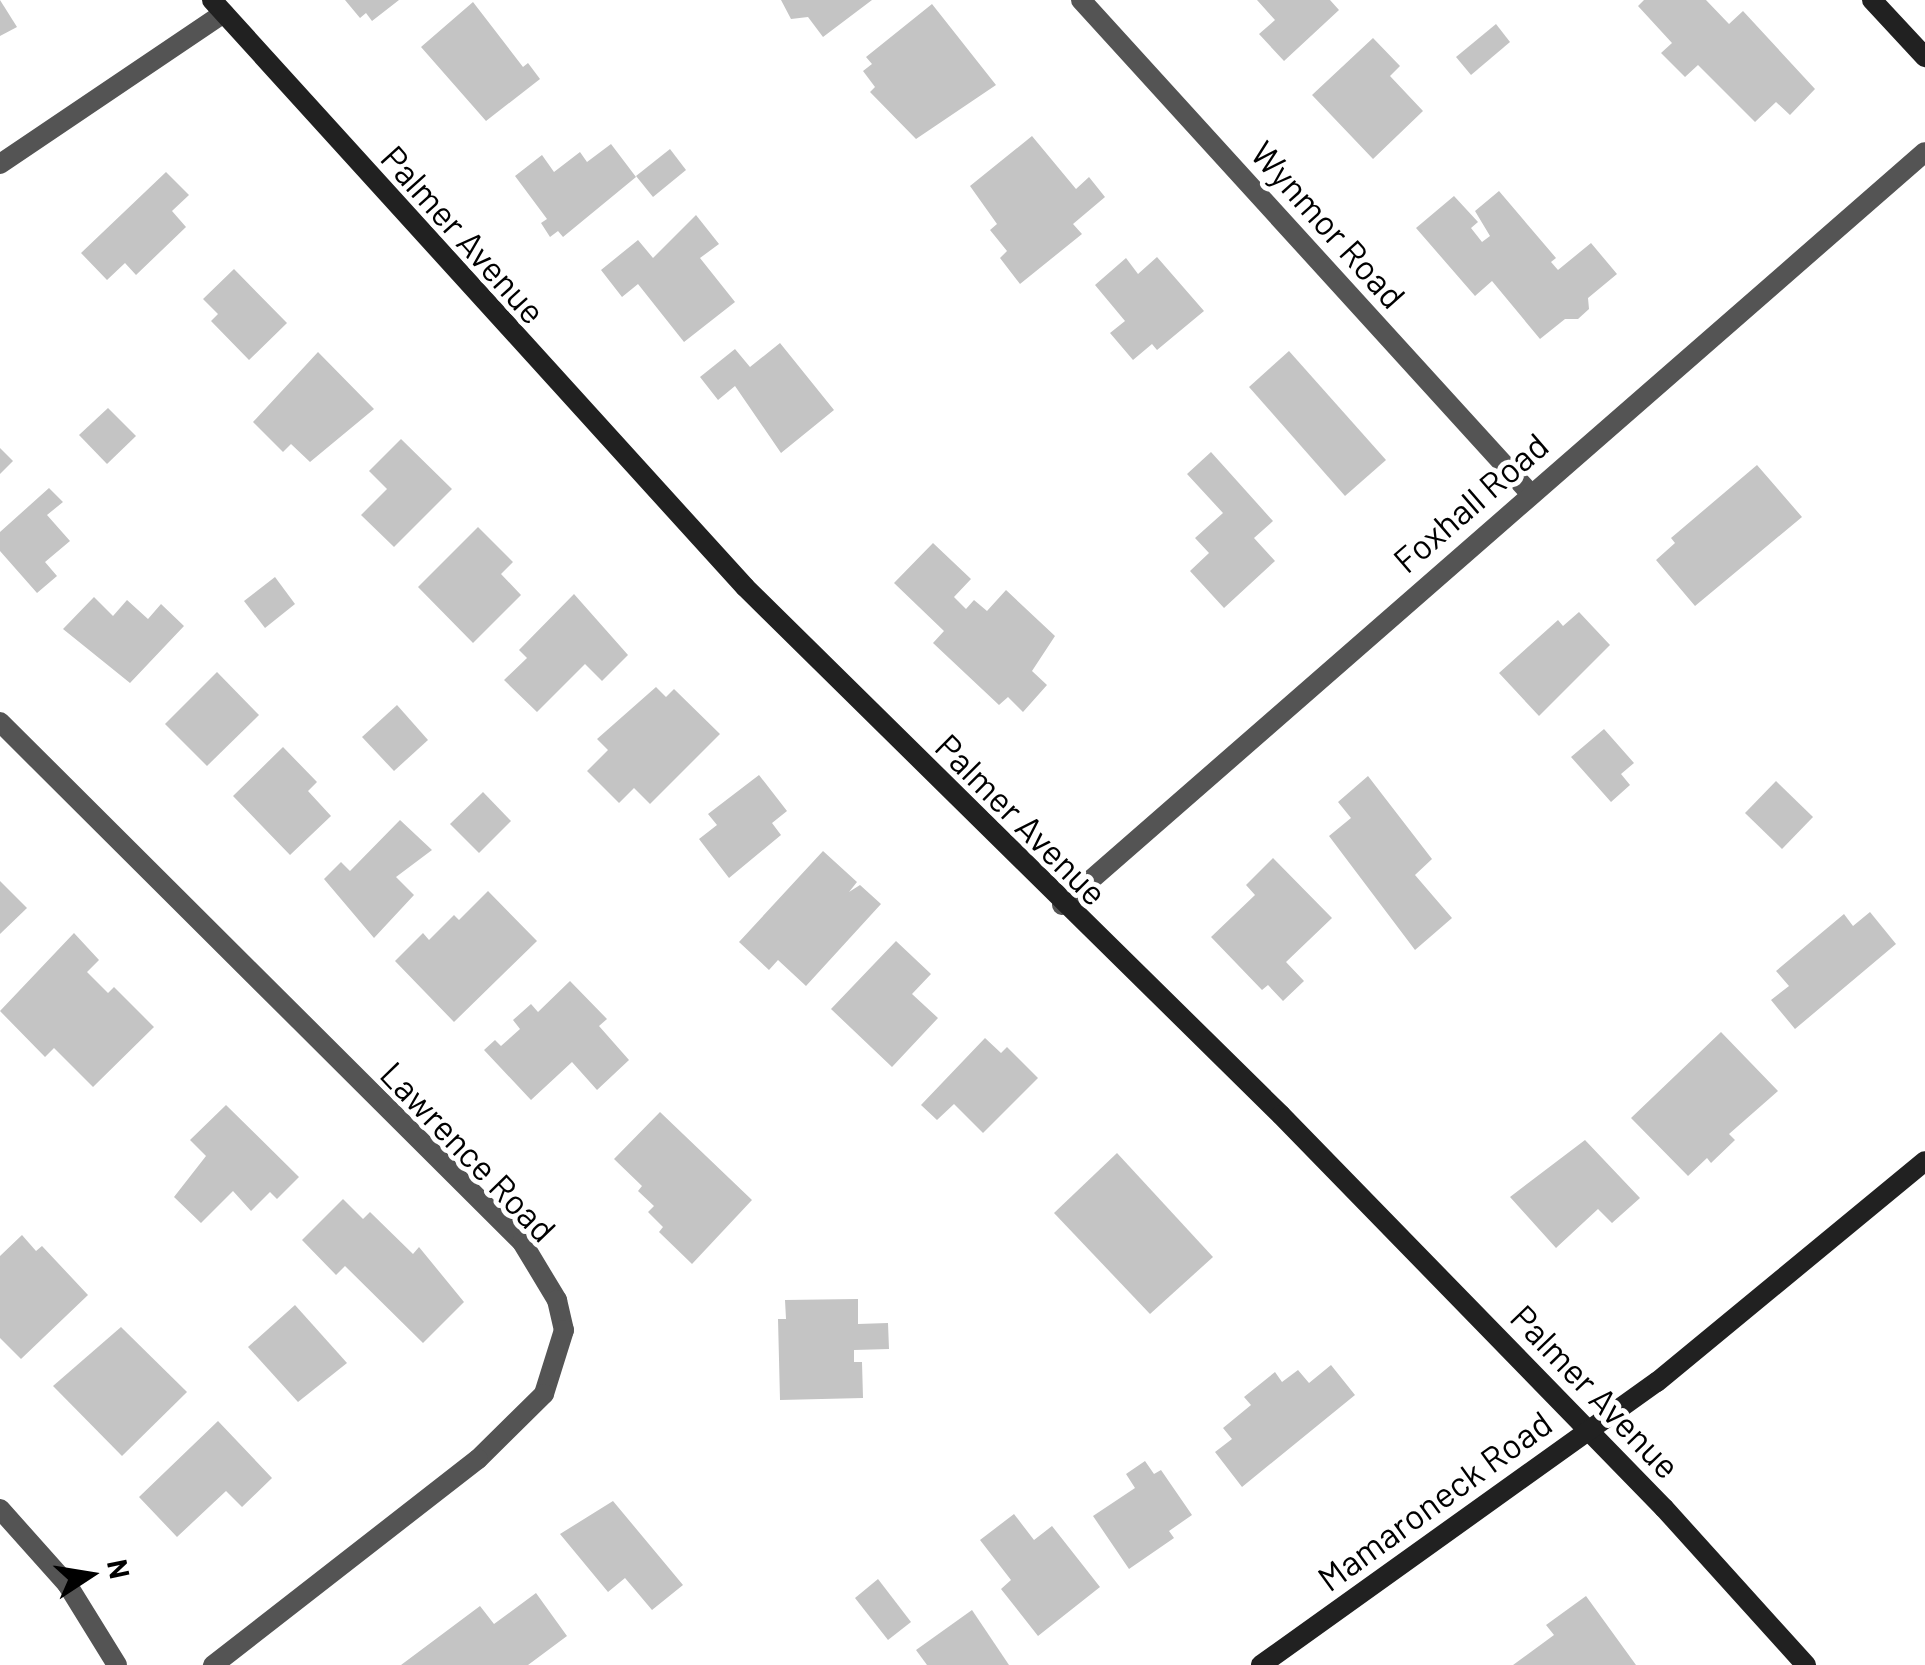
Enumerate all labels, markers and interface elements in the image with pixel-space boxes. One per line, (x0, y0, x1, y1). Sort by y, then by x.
street label: Wynmor Road (1243, 132, 1415, 316)
street label: Palmer Avenue (373, 136, 555, 332)
street label: Foxhall Road (1384, 423, 1556, 581)
street label: Palmer Avenue (928, 725, 1116, 913)
street label: Lawrence Road (373, 1052, 565, 1250)
street label: Palmer Avenue (1503, 1296, 1689, 1486)
street label: Mamaroneck Road (1309, 1401, 1559, 1599)
north arrow (40, 1525, 140, 1625)
text: N (101, 1556, 138, 1581)

